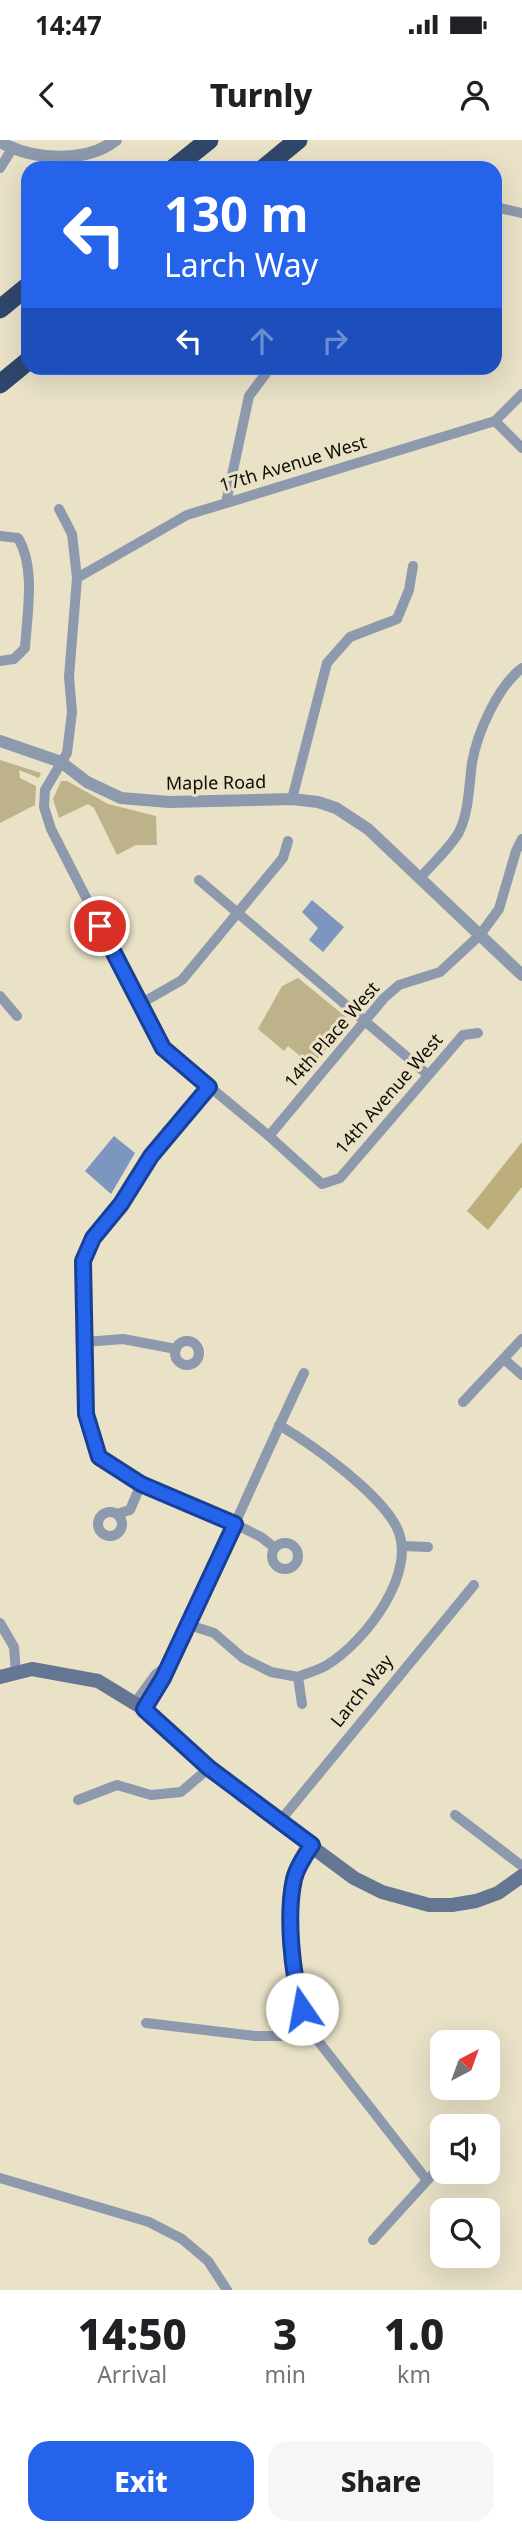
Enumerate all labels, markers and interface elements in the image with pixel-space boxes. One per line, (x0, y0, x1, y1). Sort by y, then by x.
text: 14:47 (35, 7, 102, 43)
text: Turnly (210, 73, 312, 116)
icon: back (28, 76, 66, 114)
icon: person (456, 76, 494, 114)
text: 130 m (164, 180, 309, 246)
icon: left (49, 189, 140, 280)
text: Larch Way (164, 243, 318, 286)
icon: left (170, 322, 208, 360)
icon: ahead (243, 322, 281, 360)
icon: right (316, 322, 354, 360)
street label: 17th Avenue West (216, 429, 370, 497)
street label: Maple Road (166, 769, 266, 795)
pin (70, 896, 130, 956)
icon: arrive (81, 907, 119, 945)
street label: 14th Place West (278, 976, 384, 1093)
street label: 14th Avenue West (329, 1028, 448, 1159)
street label: Larch Way (325, 1648, 398, 1732)
position arrow (265, 1972, 339, 2046)
north arrow (430, 2030, 500, 2100)
map controls (430, 2030, 500, 2268)
button: sound (430, 2114, 500, 2184)
button: search (430, 2198, 500, 2268)
text: 14:50 (78, 2305, 187, 2362)
text: 3 (273, 2305, 297, 2362)
text: 1.0 (384, 2305, 444, 2362)
text: Arrival (97, 2358, 167, 2390)
text: min (264, 2358, 306, 2390)
text: km (397, 2358, 431, 2390)
button: Exit (28, 2441, 254, 2521)
button: Share (268, 2441, 494, 2521)

